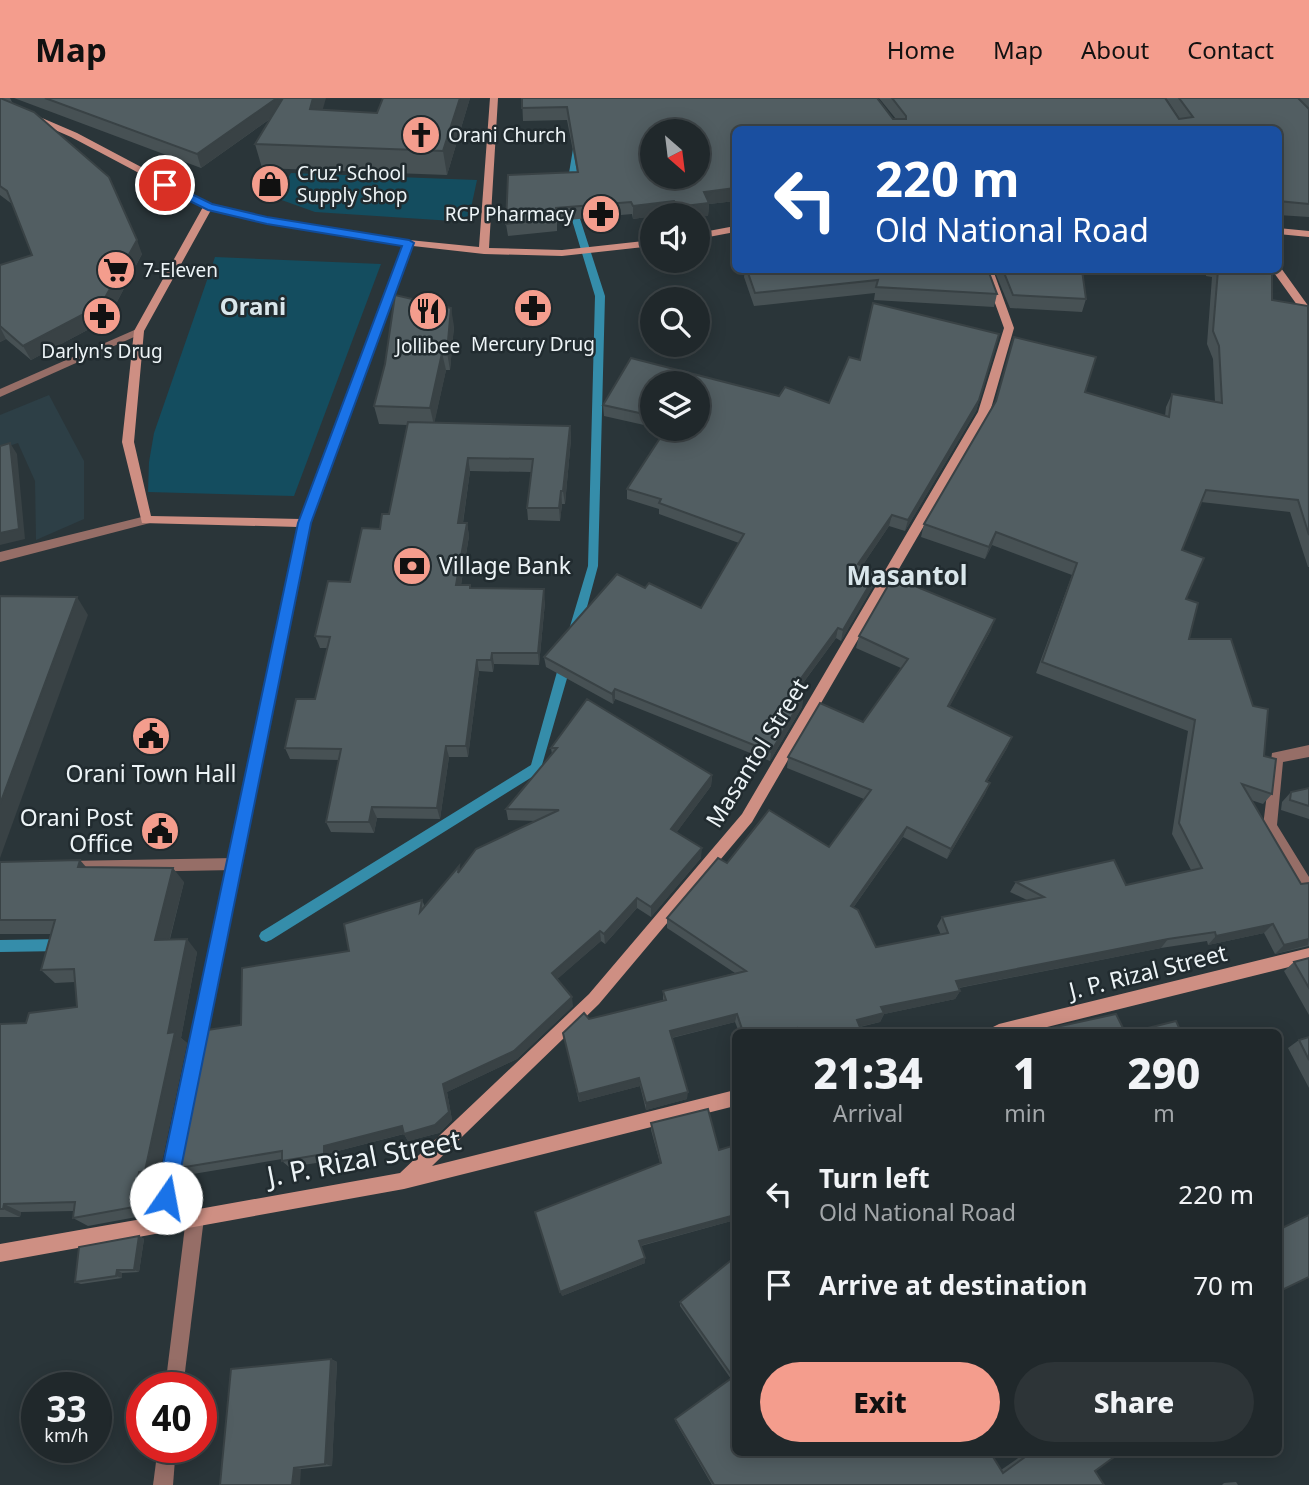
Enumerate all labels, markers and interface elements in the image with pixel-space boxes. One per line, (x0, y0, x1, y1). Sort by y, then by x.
text: Map (35, 27, 107, 72)
text: Home (887, 33, 955, 66)
text: Map (993, 33, 1043, 66)
text: About (1081, 33, 1149, 66)
text: Contact (1187, 33, 1274, 66)
church icon: Orani Church (400, 114, 442, 156)
north arrow (640, 119, 710, 189)
map controls (640, 119, 710, 441)
place label: Orani Church (448, 122, 566, 148)
text: 220 m (875, 145, 1020, 211)
icon: left (760, 154, 851, 245)
pin (135, 155, 195, 215)
place label: Cruz' School Supply Shop (297, 160, 407, 208)
shop icon: Cruz' School Supply Shop (249, 163, 291, 205)
icon: arrive (146, 166, 184, 204)
pharmacy icon: RCP Pharmacy (580, 193, 622, 235)
place label: RCP Pharmacy (445, 201, 574, 227)
button: sound (640, 203, 710, 273)
text: Old National Road (875, 208, 1149, 251)
supermarket icon: 7-Eleven (95, 249, 137, 291)
place label: 7-Eleven (143, 257, 218, 283)
pharmacy icon: Mercury Drug (512, 287, 554, 329)
button: search (640, 287, 710, 357)
district label: Orani (220, 289, 286, 322)
restaurant icon: Jollibee (407, 290, 449, 332)
pharmacy icon: Darlyn's Drug (81, 295, 123, 337)
place label: Mercury Drug (471, 331, 595, 357)
place label: Jollibee (394, 333, 460, 359)
place label: Darlyn's Drug (41, 338, 163, 364)
button: layers (640, 371, 710, 441)
bank icon: Village Bank (391, 545, 433, 587)
place label: Village Bank (439, 549, 572, 581)
district label: Masantol (847, 557, 967, 593)
street label: Masantol Street (697, 672, 815, 833)
public building icon: Orani Town Hall (130, 715, 172, 757)
place label: Orani Town Hall (66, 757, 236, 789)
place label: Orani Post Office (20, 801, 133, 859)
public building icon: Orani Post Office (139, 810, 181, 852)
street label: J. P. Rizal Street (1064, 936, 1230, 1007)
text: 21:34 (814, 1044, 923, 1101)
text: 1 (1013, 1044, 1037, 1101)
text: 290 (1128, 1044, 1200, 1101)
text: Arrival (833, 1097, 903, 1129)
text: min (1004, 1097, 1046, 1129)
text: m (1153, 1097, 1175, 1129)
street label: J. P. Rizal Street (261, 1120, 464, 1195)
text: Turn left (819, 1160, 930, 1196)
position arrow (129, 1161, 203, 1235)
icon: left (760, 1175, 798, 1213)
text: 220 m (1178, 1176, 1254, 1212)
text: Old National Road (819, 1196, 1016, 1228)
icon: arrive (760, 1266, 798, 1304)
text: Arrive at destination (819, 1267, 1088, 1303)
text: 70 m (1193, 1267, 1254, 1303)
button: Exit (760, 1362, 1000, 1442)
button: Share (1014, 1362, 1254, 1442)
speed limit sign: 40 (126, 1372, 217, 1463)
text: 33 (46, 1385, 87, 1432)
text: km/h (44, 1423, 89, 1447)

